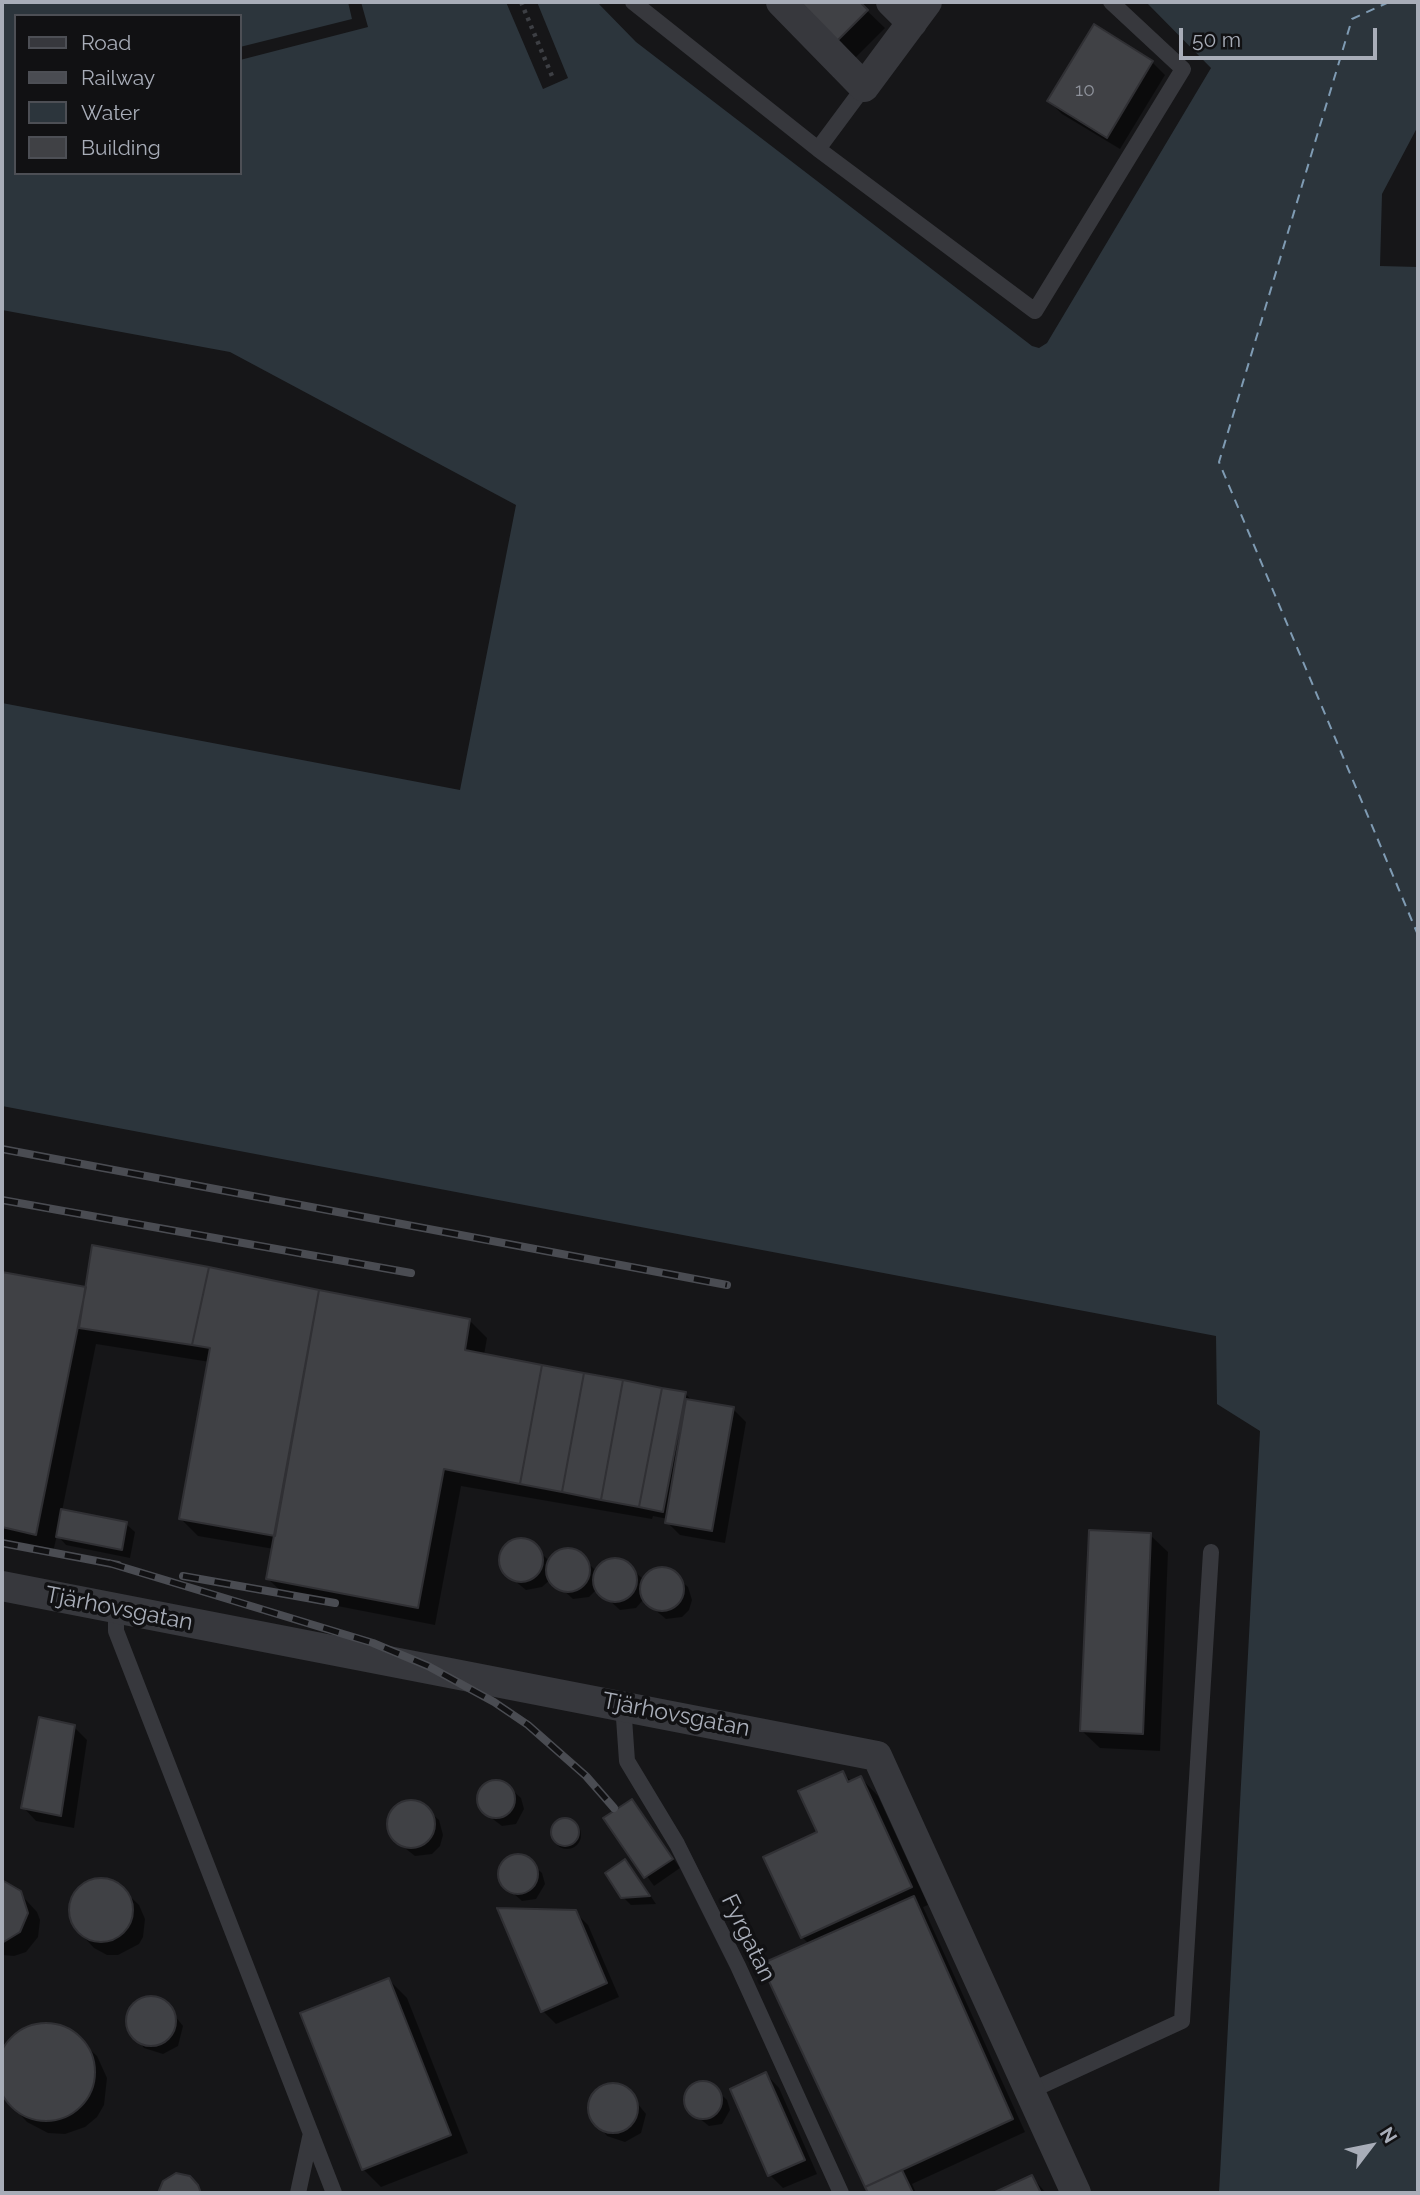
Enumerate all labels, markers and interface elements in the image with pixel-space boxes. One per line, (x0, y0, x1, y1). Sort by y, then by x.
legend (14, 14, 242, 175)
scale bar (1182, 14, 1380, 58)
text: 50 m (1192, 27, 1241, 52)
text: Road (81, 30, 131, 55)
text: Railway (81, 65, 155, 90)
house number: 10 (1075, 79, 1095, 101)
text: Water (81, 100, 140, 125)
text: Building (81, 135, 161, 160)
street label: Tjärhovsgatan (43, 1581, 195, 1637)
street label: Tjärhovsgatan (600, 1687, 752, 1743)
street label: Fyrgatan (715, 1890, 781, 1986)
north arrow (1336, 2111, 1406, 2181)
text: N (1376, 2123, 1402, 2147)

